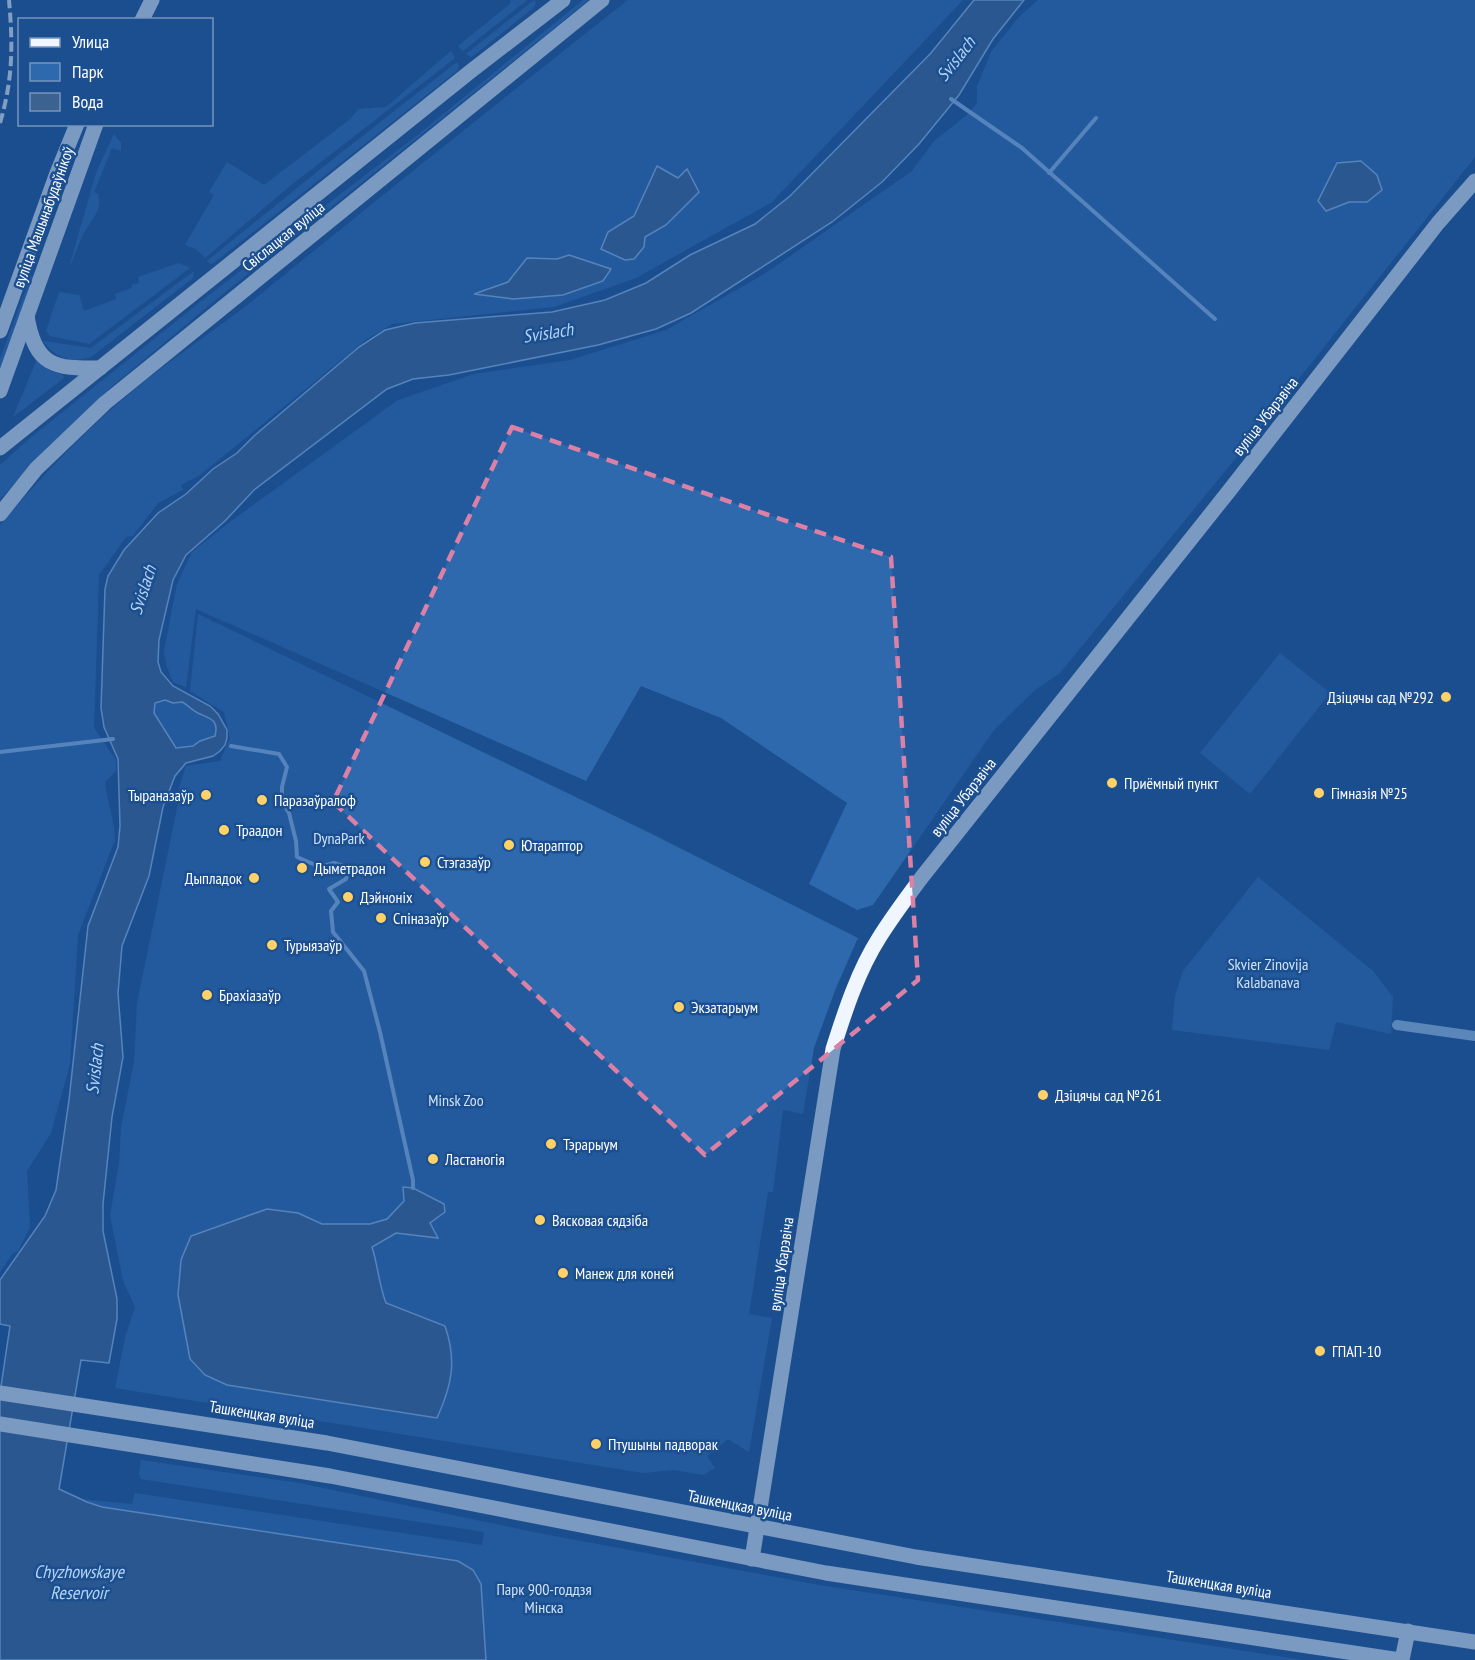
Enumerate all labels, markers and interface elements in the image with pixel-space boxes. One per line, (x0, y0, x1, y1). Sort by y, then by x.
legend (18, 18, 213, 126)
text: Улица (72, 30, 109, 53)
water label: Svislach (931, 31, 981, 86)
text: Парк (72, 60, 103, 83)
text: Вода (72, 90, 103, 113)
street label: вуліца Машынабудаўнікоў (8, 144, 78, 290)
street label: Свіслацкая вуліца (238, 197, 328, 275)
water label: Svislach (521, 317, 576, 348)
street label: вуліца Убарэвіча (1228, 372, 1302, 460)
water label: Svislach (124, 561, 162, 617)
place label: Дзіцячы сад №292 (1327, 687, 1434, 707)
marker: Дзіцячы сад №292 (1439, 690, 1453, 704)
street label: вуліца Убарэвіча (926, 753, 1000, 841)
place label: Приёмный пункт (1124, 773, 1219, 793)
marker: Приёмный пункт (1105, 776, 1119, 790)
place label: Гімназія №25 (1331, 783, 1408, 803)
place label: Тыраназаўр (128, 785, 194, 805)
marker: Гімназія №25 (1312, 786, 1326, 800)
marker: Тыраназаўр (199, 788, 213, 802)
place label: Паразаўралоф (274, 790, 356, 810)
marker: Паразаўралоф (255, 793, 269, 807)
place label: Траадон (236, 820, 282, 840)
marker: Траадон (217, 823, 231, 837)
park label: DynaPark (313, 828, 365, 848)
place label: Ютараптор (521, 835, 583, 855)
marker: Ютараптор (502, 838, 516, 852)
place label: Стэгазаўр (437, 852, 491, 872)
marker: Стэгазаўр (418, 855, 432, 869)
place label: Дыметрадон (314, 858, 386, 878)
marker: Дыметрадон (295, 861, 309, 875)
place label: Дыпладок (185, 868, 243, 888)
marker: Дыпладок (247, 871, 261, 885)
place label: Дэйноніх (360, 887, 413, 907)
marker: Дэйноніх (341, 890, 355, 904)
place label: Спіназаўр (393, 908, 449, 928)
marker: Спіназаўр (374, 911, 388, 925)
place label: Турыязаўр (284, 935, 342, 955)
marker: Турыязаўр (265, 938, 279, 952)
park label: Skvier Zinovija Kalabanava (1228, 954, 1308, 992)
place label: Брахіазаўр (219, 985, 281, 1005)
marker: Брахіазаўр (200, 988, 214, 1002)
place label: Экзатарыум (691, 997, 758, 1017)
marker: Экзатарыум (672, 1000, 686, 1014)
water label: Svislach (80, 1042, 109, 1095)
place label: Дзіцячы сад №261 (1055, 1085, 1162, 1105)
marker: Дзіцячы сад №261 (1036, 1088, 1050, 1102)
park label: Minsk Zoo (428, 1090, 484, 1110)
place label: Тэрарыум (563, 1134, 618, 1154)
marker: Тэрарыум (544, 1137, 558, 1151)
place label: Ластаногія (444, 1149, 505, 1169)
marker: Ластаногія (426, 1152, 440, 1166)
place label: Вясковая сядзіба (552, 1210, 648, 1230)
marker: Вясковая сядзіба (533, 1213, 547, 1227)
street label: вуліца Убарэвіча (765, 1216, 797, 1312)
place label: Манеж для коней (575, 1263, 674, 1283)
marker: Манеж для коней (556, 1266, 570, 1280)
place label: ГПАП-10 (1332, 1341, 1381, 1361)
marker: ГПАП-10 (1313, 1344, 1327, 1358)
street label: Ташкенцкая вуліца (208, 1396, 316, 1432)
place label: Птушыны падворак (608, 1434, 719, 1454)
marker: Птушыны падворак (589, 1437, 603, 1451)
street label: Ташкенцкая вуліца (686, 1485, 794, 1525)
water label: Chyzhowskaye Reservoir (34, 1560, 126, 1604)
street label: Ташкенцкая вуліца (1165, 1566, 1273, 1602)
park label: Парк 900-годдзя Мінска (496, 1579, 592, 1617)

